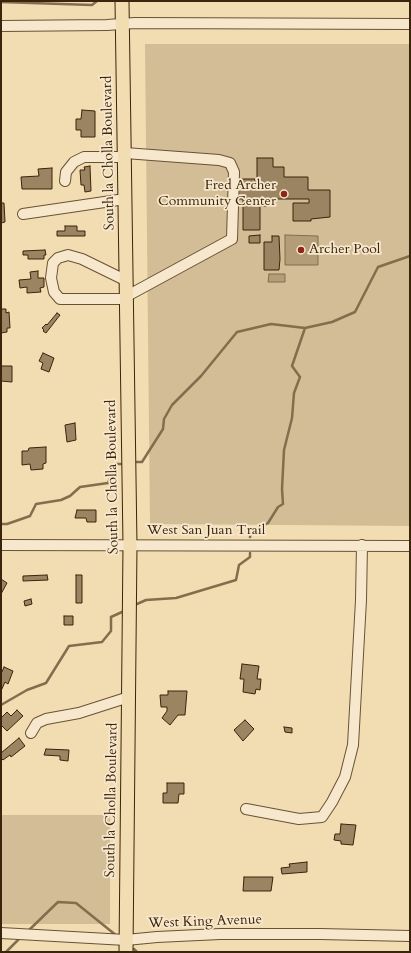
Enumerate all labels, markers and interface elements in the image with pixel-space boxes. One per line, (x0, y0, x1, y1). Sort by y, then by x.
street label: South la Cholla Boulevard (99, 75, 119, 231)
place label: Fred Archer Community Center (158, 178, 276, 210)
marker: Fred Archer Community Center (279, 189, 289, 199)
place label: Archer Pool (309, 242, 380, 258)
marker: Archer Pool (296, 245, 306, 255)
street label: South la Cholla Boulevard (103, 399, 123, 555)
street label: West San Juan Trail (147, 523, 265, 539)
street label: South la Cholla Boulevard (102, 722, 122, 878)
street label: West King Avenue (148, 912, 262, 932)

